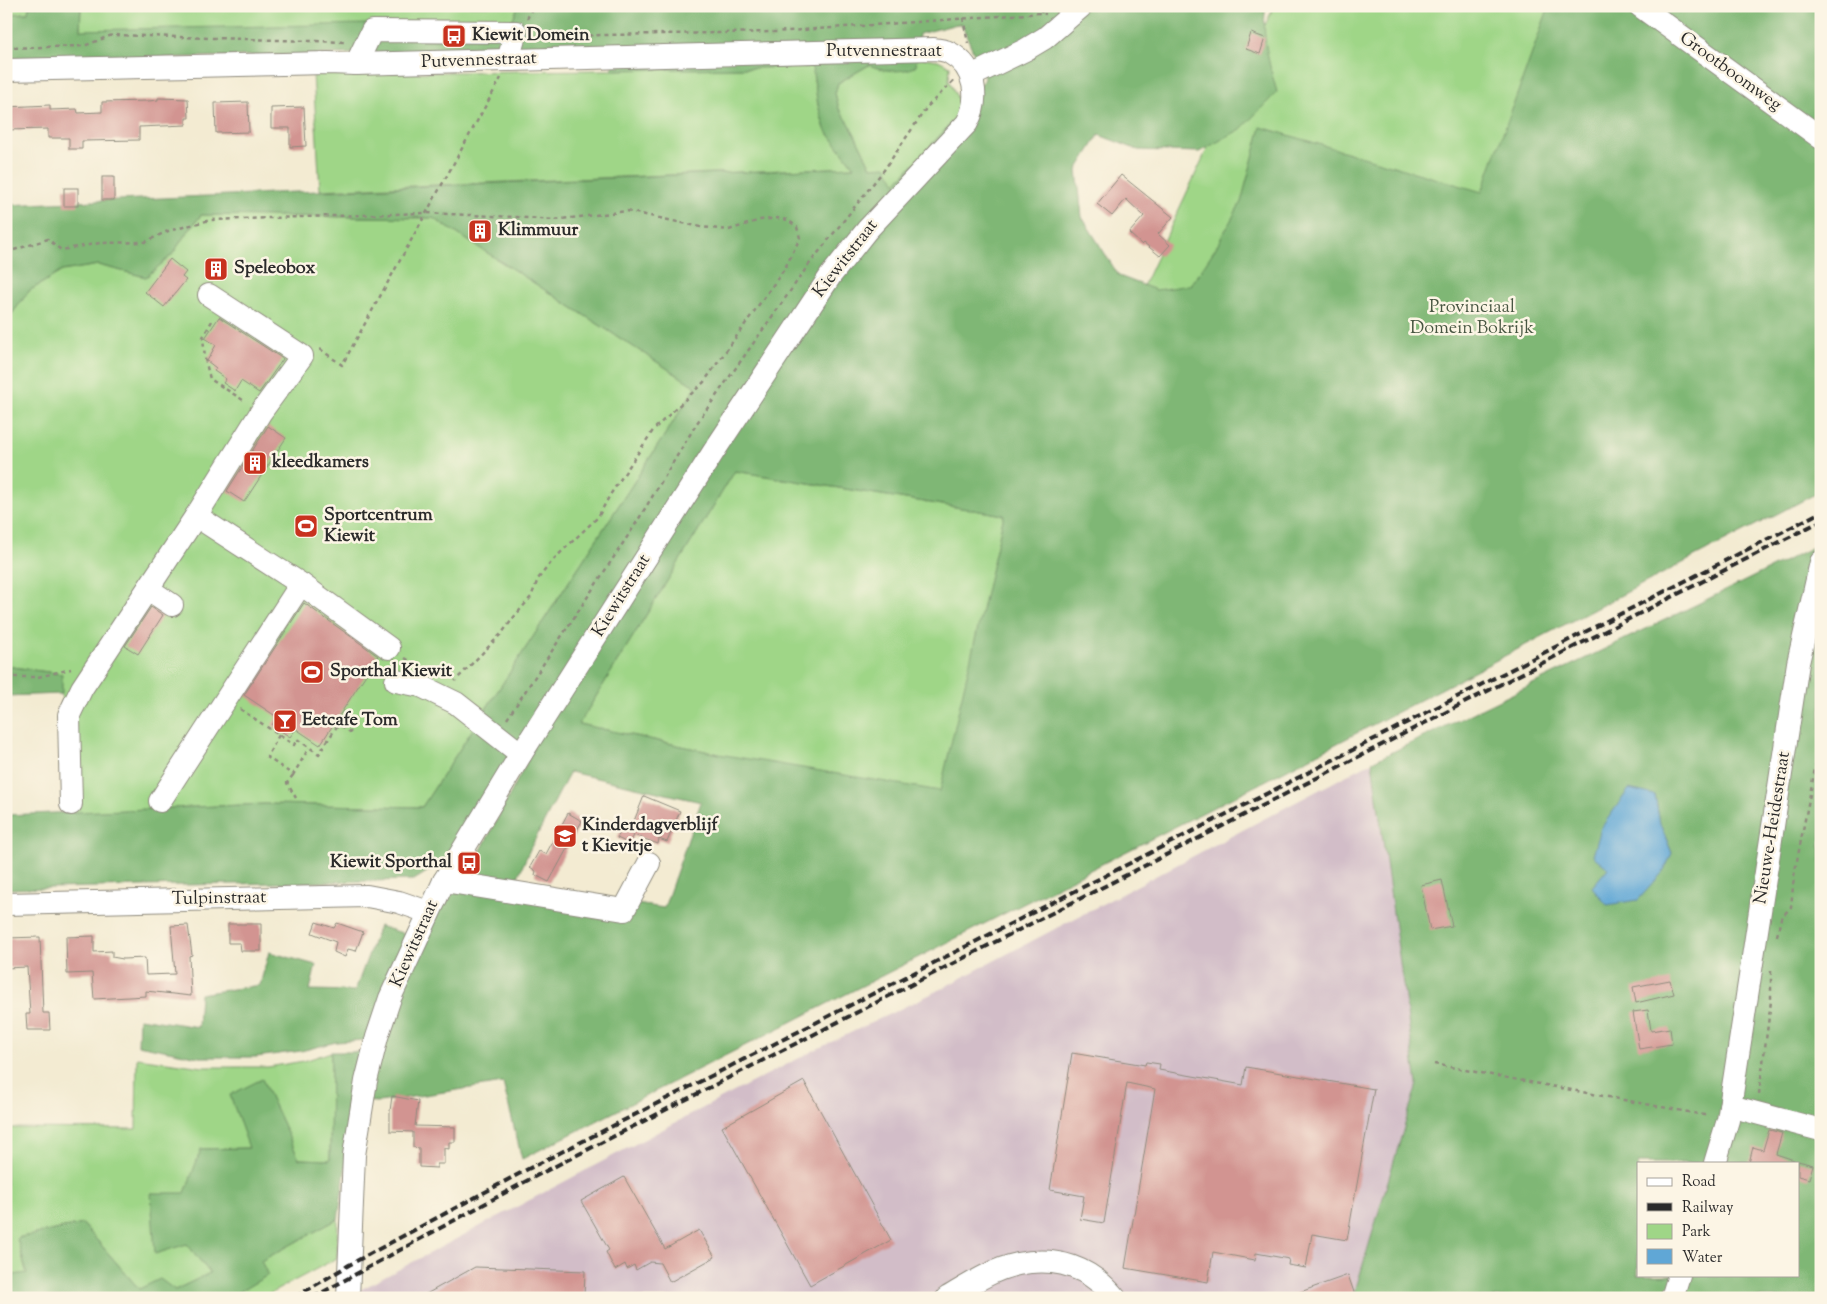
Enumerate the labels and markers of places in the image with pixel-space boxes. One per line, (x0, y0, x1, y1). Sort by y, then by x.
bus stop icon: Kiewit Domein (441, 23, 467, 49)
place label: Kiewit Domein (472, 23, 590, 49)
building icon: Klimmuur (467, 218, 493, 244)
place label: Klimmuur (498, 218, 578, 244)
building icon: Speleobox (203, 256, 229, 282)
place label: Speleobox (234, 256, 315, 282)
building icon: kleedkamers (242, 450, 268, 476)
place label: kleedkamers (271, 450, 369, 476)
place label: Sportcentrum Kiewit (324, 503, 433, 550)
sports icon: Sportcentrum Kiewit (293, 513, 319, 539)
sports icon: Sporthal Kiewit (299, 659, 325, 685)
place label: Sporthal Kiewit (330, 659, 453, 685)
bar icon: Eetcafe Tom (272, 708, 298, 734)
place label: Eetcafe Tom (302, 708, 398, 734)
place label: Kinderdagverblijf t Kievitje (582, 813, 719, 860)
school or university icon: Kinderdagverblijf t Kievitje (552, 823, 578, 849)
place label: Kiewit Sporthal (330, 850, 453, 876)
bus stop icon: Kiewit Sporthal (456, 850, 482, 876)

